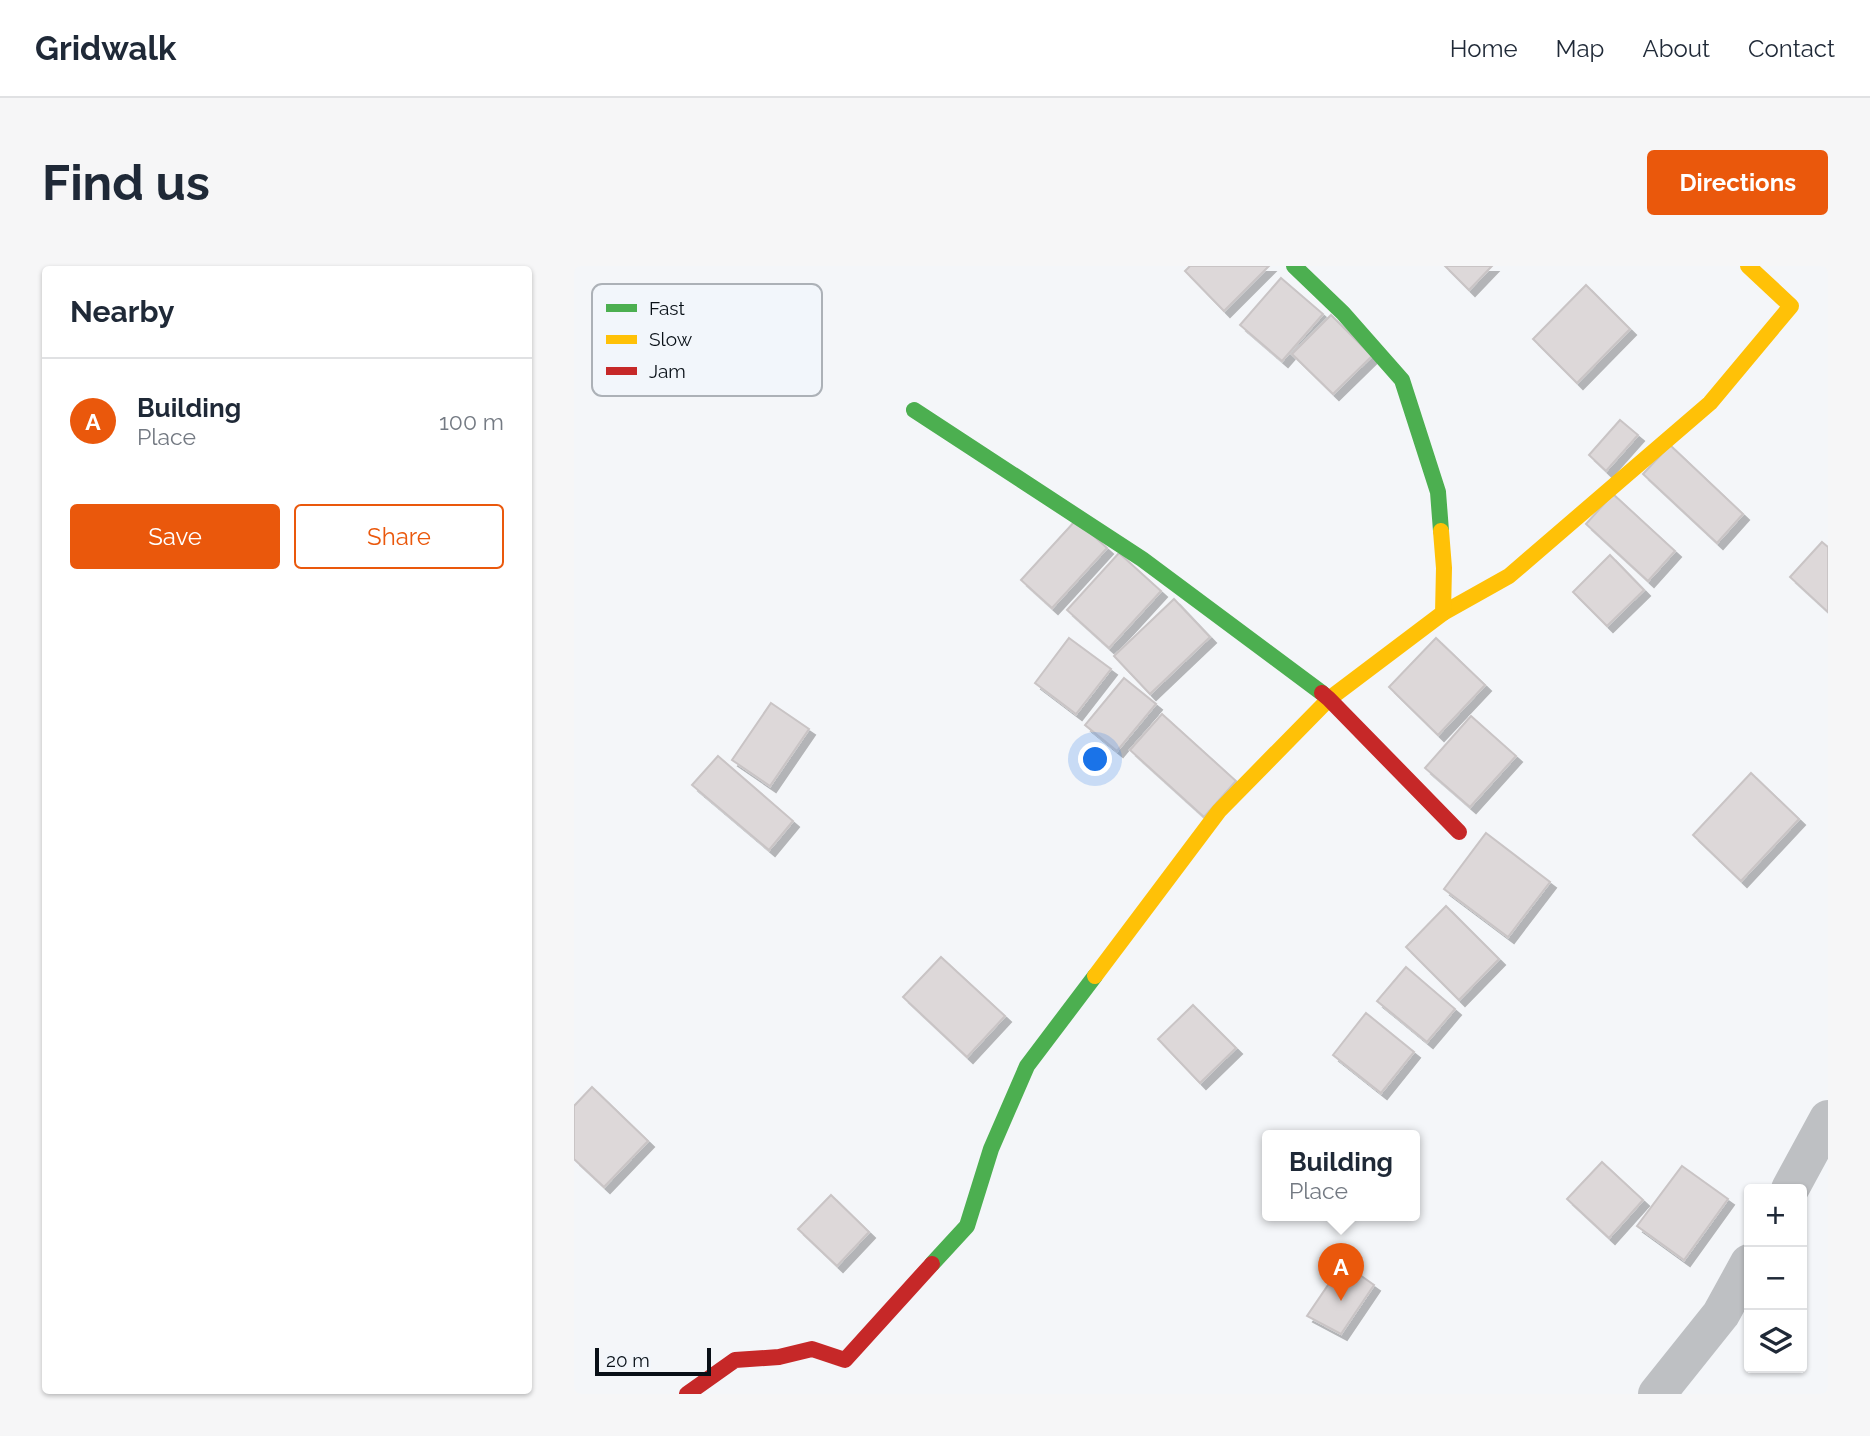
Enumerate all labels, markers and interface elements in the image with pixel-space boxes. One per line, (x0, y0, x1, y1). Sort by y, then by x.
text: Gridwalk (35, 29, 176, 68)
text: Home (1450, 34, 1518, 63)
text: Map (1556, 34, 1604, 63)
text: About (1642, 34, 1710, 63)
text: Contact (1748, 34, 1835, 63)
button: Directions (1647, 150, 1828, 215)
text: Find us (42, 154, 210, 211)
legend (592, 284, 822, 396)
text: Nearby (70, 294, 174, 329)
text: Fast (649, 297, 685, 319)
text: Slow (649, 328, 693, 350)
text: Jam (649, 360, 686, 382)
text: Building (137, 393, 241, 423)
text: A (85, 408, 101, 435)
text: 100 m (439, 408, 504, 435)
text: Place (137, 423, 196, 450)
button: Save (70, 504, 280, 569)
button: Share (294, 504, 504, 569)
your location (1078, 742, 1112, 776)
popup (1262, 1130, 1420, 1221)
text: Building (1289, 1147, 1393, 1177)
text: Place (1289, 1177, 1348, 1204)
map controls (1744, 1184, 1807, 1373)
button: + (1744, 1184, 1807, 1247)
pin: A (1318, 1243, 1364, 1301)
button: − (1744, 1247, 1807, 1310)
button: layers (1744, 1310, 1807, 1373)
scale bar (595, 1345, 710, 1377)
text: 20 m (606, 1349, 650, 1371)

